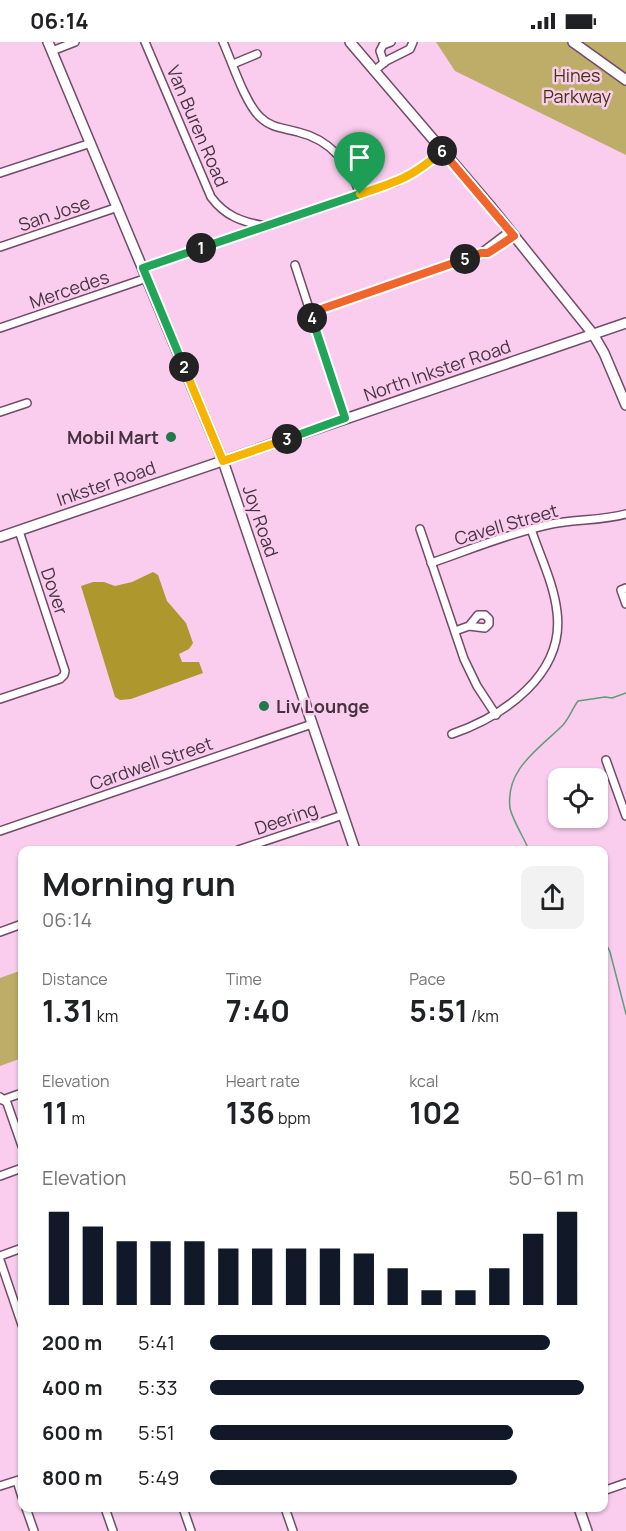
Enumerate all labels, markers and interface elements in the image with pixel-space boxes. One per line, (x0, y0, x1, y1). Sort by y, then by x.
text: 06:14 (30, 6, 89, 36)
street label: Van Buren Road (162, 62, 234, 190)
park label: Hines Parkway (543, 63, 612, 108)
pin (334, 132, 385, 194)
pin: 6 (427, 136, 457, 166)
text: 6 (437, 140, 447, 162)
icon: arrive (343, 141, 376, 174)
street label: San Jose (15, 190, 93, 236)
pin: 1 (186, 233, 216, 263)
text: 1 (197, 237, 205, 259)
pin: 5 (450, 244, 480, 274)
text: 5 (460, 248, 470, 270)
street label: Mercedes (26, 264, 112, 314)
pin: 4 (297, 303, 327, 333)
text: 4 (307, 307, 317, 329)
street label: North Inkster Road (360, 334, 514, 406)
pin: 2 (169, 352, 199, 382)
text: 2 (179, 356, 189, 378)
pin: 3 (272, 424, 302, 454)
place label: Mobil Mart (67, 425, 159, 449)
text: 3 (282, 428, 292, 450)
marker: Mobil Mart (164, 430, 178, 444)
street label: Inkster Road (53, 455, 159, 511)
street label: Joy Road (238, 482, 284, 560)
street label: Cavell Street (451, 498, 561, 550)
street label: Dover (36, 564, 74, 618)
place label: Liv Lounge (276, 694, 370, 718)
marker: Liv Lounge (257, 699, 271, 713)
street label: Cardwell Street (86, 731, 216, 795)
map controls (548, 768, 608, 828)
button: locate (548, 768, 608, 828)
street label: Deering (251, 796, 321, 840)
text: Morning run (42, 861, 236, 906)
button: share (521, 866, 584, 929)
text: 06:14 (42, 906, 92, 933)
text: Distance (42, 968, 108, 990)
text: Time (226, 968, 262, 990)
text: Pace (409, 968, 445, 990)
text: 1.31 (42, 990, 94, 1031)
text: 7:40 (226, 990, 290, 1031)
text: 5:51 (409, 990, 468, 1031)
text: km (94, 1005, 118, 1027)
text: /km (468, 1005, 499, 1027)
text: Elevation (42, 1070, 110, 1092)
text: Heart rate (226, 1070, 300, 1092)
text: kcal (409, 1070, 439, 1092)
text: 11 (42, 1092, 68, 1133)
text: 136 (226, 1092, 275, 1133)
text: 102 (409, 1092, 460, 1133)
text: m (68, 1107, 85, 1129)
text: bpm (275, 1107, 311, 1129)
text: Elevation (42, 1164, 126, 1191)
text: 50–61 m (509, 1164, 584, 1191)
text: 200 m (42, 1329, 102, 1356)
text: 5:41 (138, 1329, 175, 1356)
text: 400 m (42, 1374, 102, 1401)
text: 5:33 (138, 1374, 178, 1401)
text: 600 m (42, 1419, 103, 1446)
text: 5:51 (138, 1419, 175, 1446)
text: 800 m (42, 1464, 103, 1491)
text: 5:49 (138, 1464, 180, 1491)

